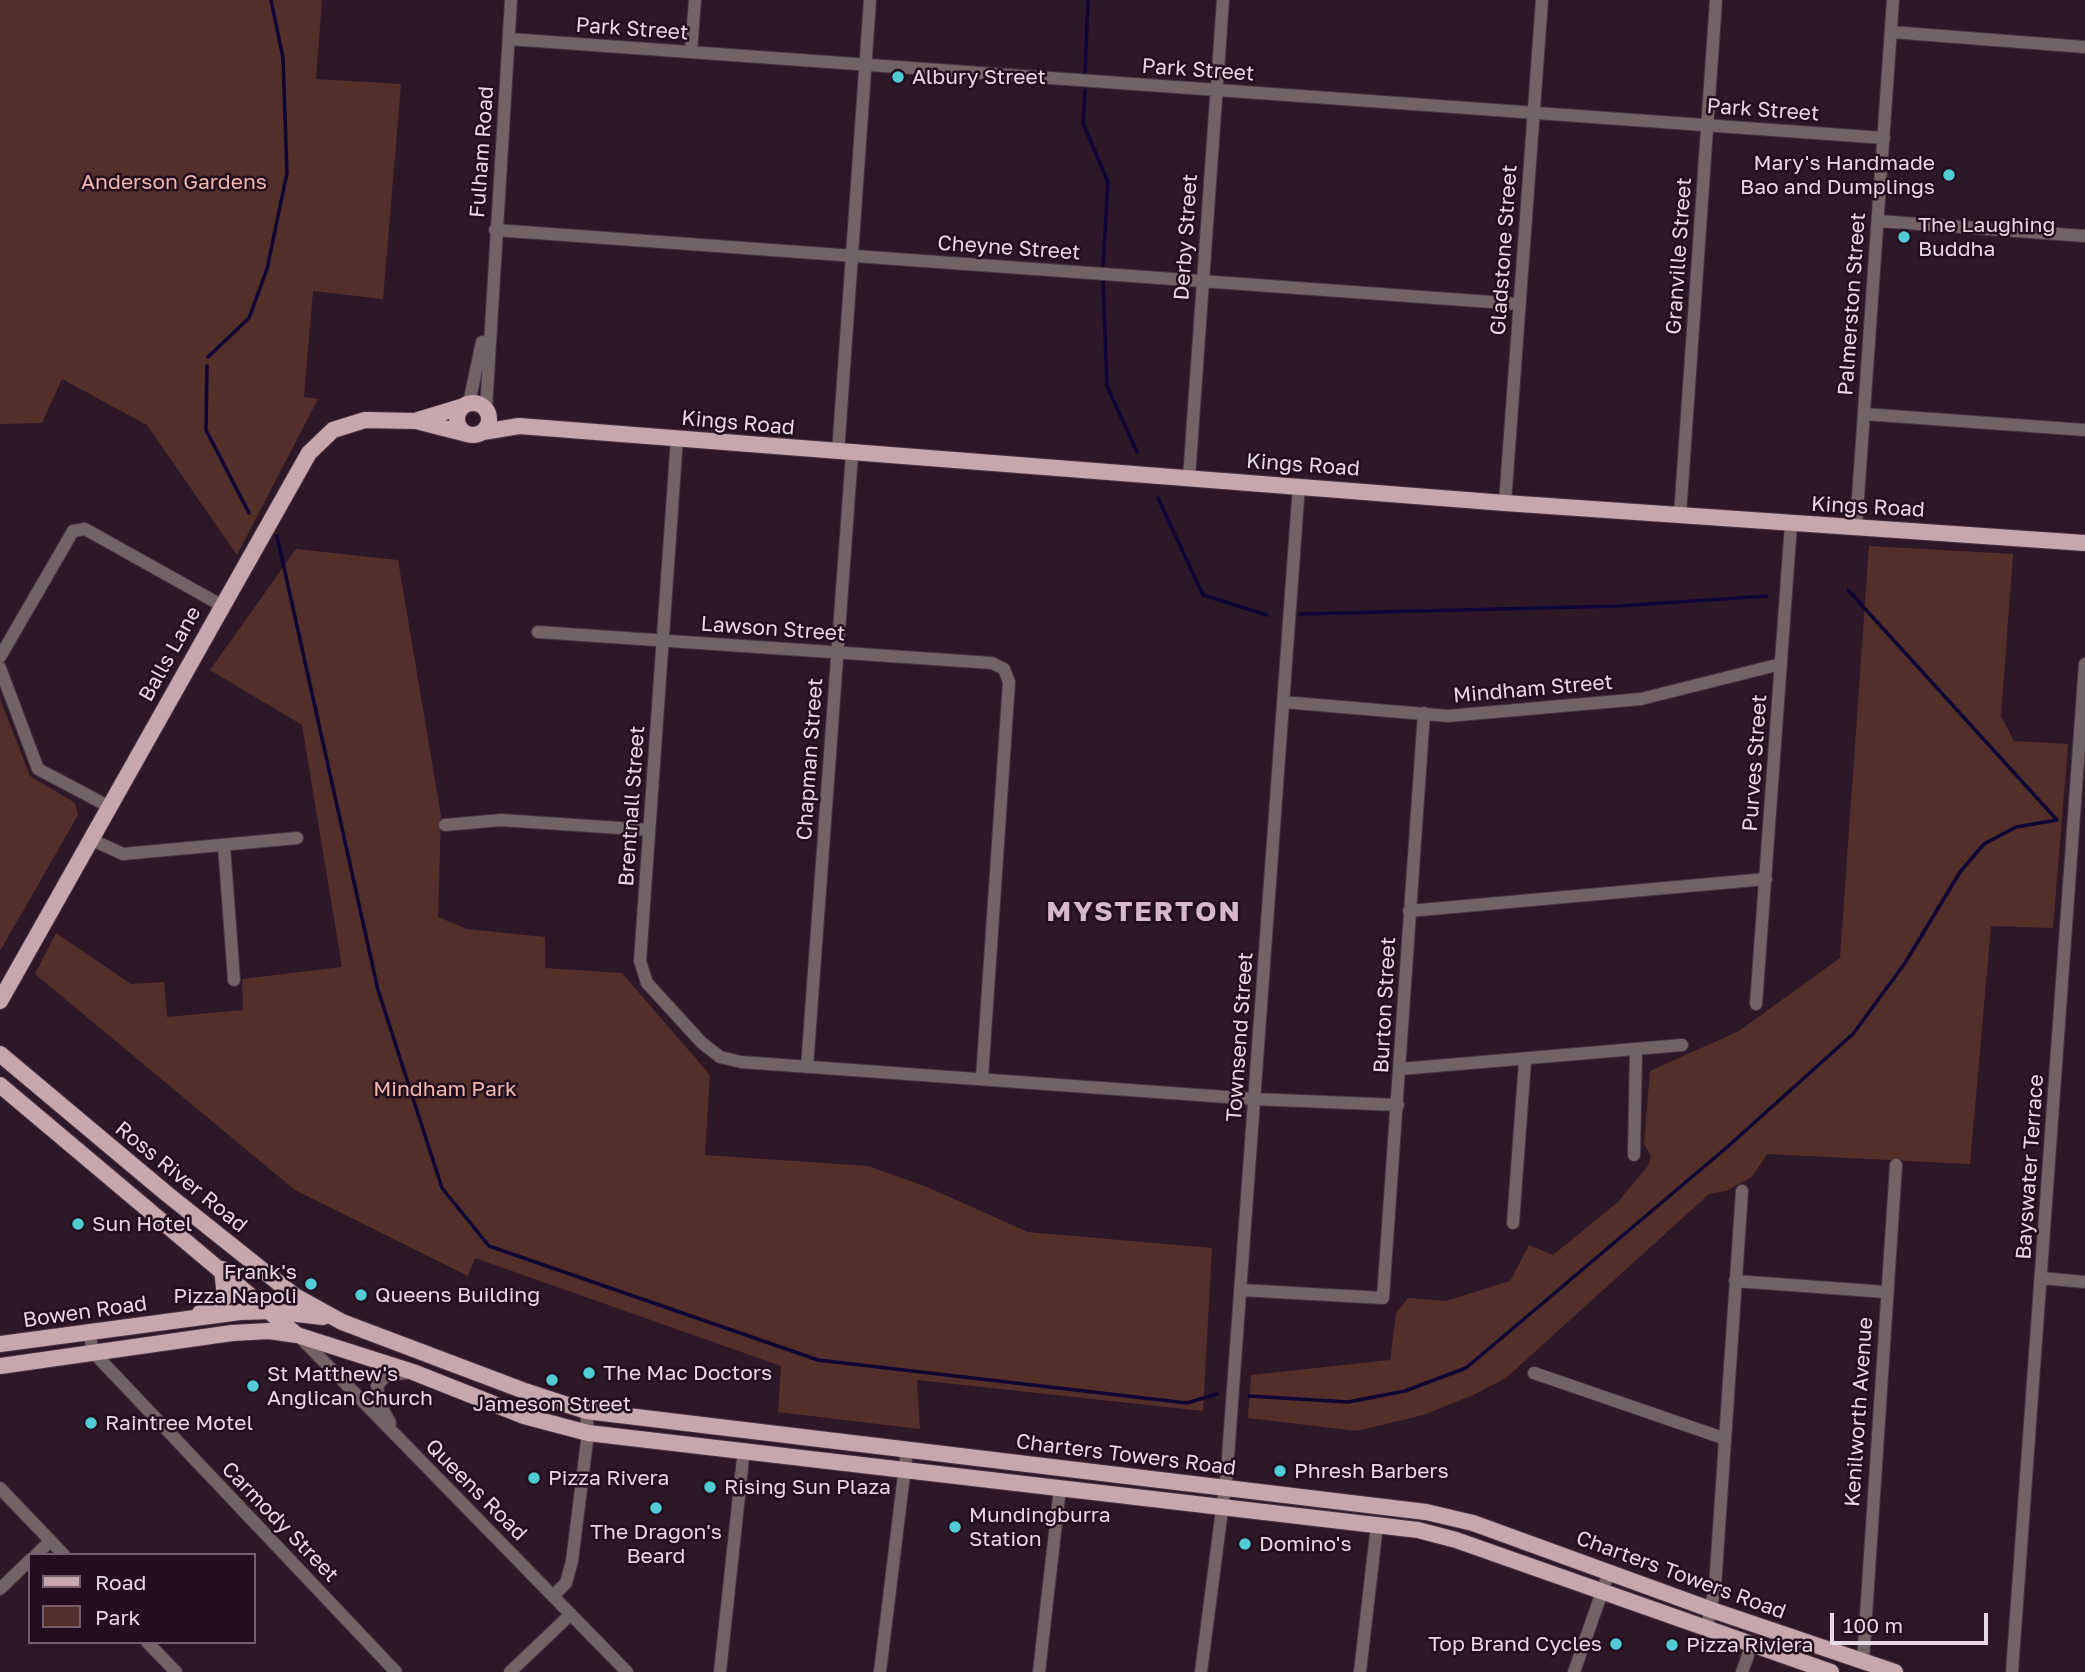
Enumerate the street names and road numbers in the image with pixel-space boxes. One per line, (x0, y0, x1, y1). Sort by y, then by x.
street label: Park Street (575, 12, 689, 46)
street label: Park Street (1141, 53, 1255, 87)
street label: Fulham Road (465, 85, 499, 219)
street label: Park Street (1706, 93, 1820, 127)
street label: Gladstone Street (1485, 164, 1523, 336)
street label: Derby Street (1169, 173, 1203, 301)
street label: Granville Street (1661, 177, 1697, 335)
street label: Palmerston Street (1833, 212, 1871, 396)
street label: Cheyne Street (937, 230, 1081, 266)
street label: Kings Road (680, 405, 796, 441)
street label: Kings Road (1245, 448, 1361, 482)
street label: Kings Road (1811, 491, 1925, 523)
street label: Balls Lane (134, 602, 206, 706)
street label: Lawson Street (700, 611, 846, 647)
street label: Mindham Street (1452, 669, 1614, 709)
street label: Chapman Street (792, 677, 828, 841)
street label: Purves Street (1738, 694, 1772, 832)
street label: Brentnall Street (614, 725, 650, 887)
street label: Burton Street (1369, 936, 1401, 1074)
street label: Townsend Street (1222, 951, 1258, 1123)
street label: Bayswater Terrace (2011, 1074, 2049, 1260)
street label: Ross River Road (110, 1116, 252, 1238)
street label: Bowen Road (21, 1291, 149, 1333)
street label: Kenilworth Avenue (1840, 1316, 1878, 1508)
street label: Charters Towers Road (1015, 1429, 1237, 1481)
street label: Queens Road (420, 1434, 532, 1546)
street label: Carmody Street (216, 1457, 344, 1587)
street label: Charters Towers Road (1573, 1525, 1789, 1625)

